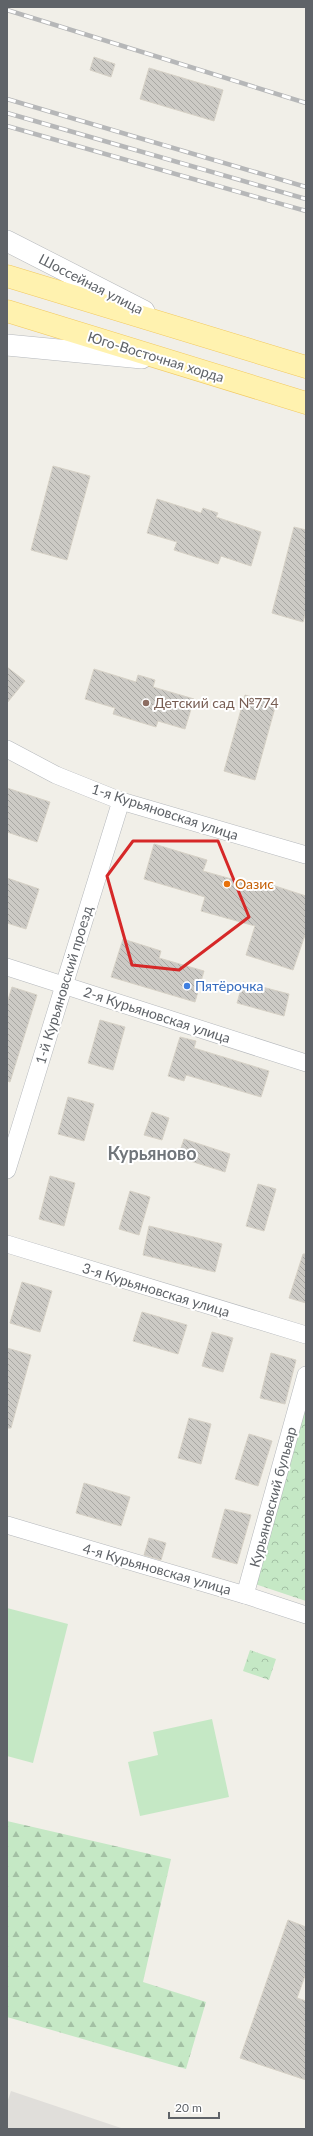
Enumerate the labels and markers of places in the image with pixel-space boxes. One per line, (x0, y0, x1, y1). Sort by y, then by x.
place label: Детский сад №774 (154, 694, 279, 711)
marker: Детский сад №774 (141, 698, 151, 708)
place label: Оазис (235, 875, 274, 892)
marker: Оазис (222, 879, 232, 889)
place label: Пятёрочка (195, 977, 263, 994)
marker: Пятёрочка (182, 981, 192, 991)

